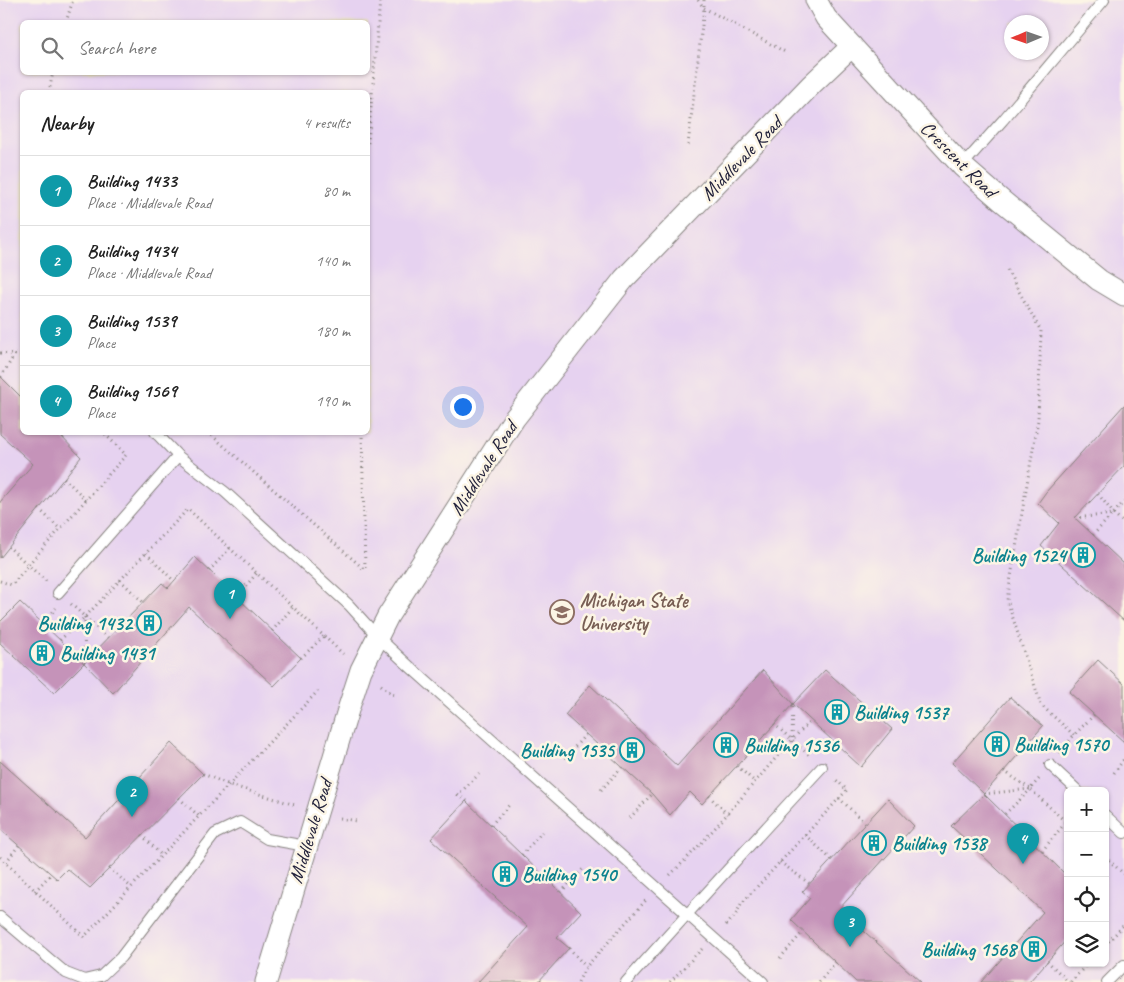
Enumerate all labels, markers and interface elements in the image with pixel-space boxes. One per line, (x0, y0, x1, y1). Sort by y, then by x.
north arrow (1004, 15, 1049, 60)
search box (20, 20, 370, 75)
icon: search (38, 34, 66, 62)
text: Search here (78, 36, 155, 60)
street label: Middlevale Road (695, 109, 790, 206)
text: Nearby (40, 110, 93, 136)
text: 4 results (303, 113, 350, 133)
street label: Crescent Road (915, 116, 1005, 205)
text: Building 1433 (87, 169, 177, 193)
text: 1 (52, 181, 60, 201)
text: 80 m (323, 181, 350, 201)
text: Place · Middlevale Road (87, 193, 212, 213)
text: Building 1434 (87, 239, 177, 263)
text: 2 (52, 251, 60, 271)
text: 140 m (316, 251, 350, 271)
text: Place · Middlevale Road (87, 263, 212, 283)
text: Building 1539 (87, 309, 176, 333)
text: 3 (52, 321, 60, 341)
text: 180 m (316, 321, 350, 341)
text: Place (87, 333, 115, 353)
text: Building 1569 (87, 379, 177, 403)
text: 4 (52, 391, 60, 411)
text: 190 m (316, 391, 350, 411)
your location (450, 394, 476, 420)
text: Place (87, 403, 115, 423)
street label: Middlevale Road (444, 414, 525, 520)
building icon: Building 1524 (1070, 542, 1096, 568)
place label: Building 1524 (972, 543, 1069, 568)
pin: 1 (214, 578, 246, 619)
place label: Michigan State University (580, 588, 689, 636)
school or university icon: Michigan State University (549, 599, 575, 625)
building icon: Building 1432 (136, 610, 162, 636)
place label: Building 1432 (37, 611, 134, 636)
building icon: Building 1431 (29, 640, 55, 666)
place label: Building 1431 (60, 641, 157, 666)
building icon: Building 1537 (824, 699, 850, 725)
place label: Building 1537 (854, 700, 950, 725)
building icon: Building 1570 (984, 731, 1010, 757)
building icon: Building 1536 (713, 732, 739, 758)
place label: Building 1570 (1014, 732, 1110, 757)
place label: Building 1536 (744, 733, 840, 758)
building icon: Building 1535 (619, 737, 645, 763)
place label: Building 1535 (520, 738, 616, 763)
street label: Middlevale Road (283, 773, 339, 886)
pin: 2 (116, 776, 148, 817)
map controls (1064, 787, 1109, 967)
button: + (1064, 787, 1109, 832)
pin: 4 (1007, 823, 1039, 864)
building icon: Building 1538 (861, 830, 887, 856)
place label: Building 1538 (892, 831, 989, 856)
button: − (1064, 832, 1109, 877)
building icon: Building 1540 (492, 861, 518, 887)
place label: Building 1540 (522, 862, 618, 887)
button: locate (1064, 877, 1109, 922)
pin: 3 (834, 906, 866, 947)
button: layers (1064, 922, 1109, 967)
building icon: Building 1568 (1021, 936, 1047, 962)
place label: Building 1568 (921, 937, 1019, 962)

